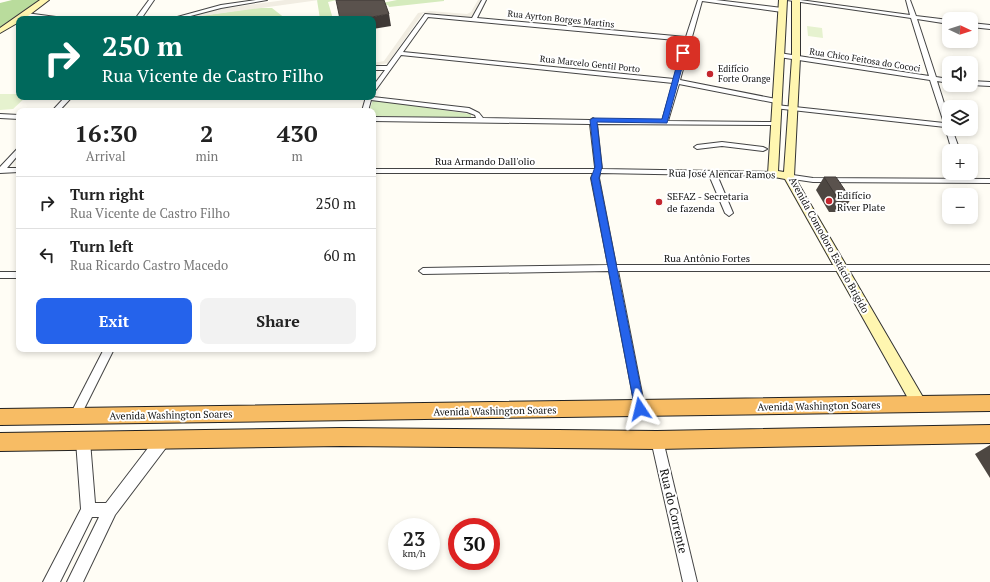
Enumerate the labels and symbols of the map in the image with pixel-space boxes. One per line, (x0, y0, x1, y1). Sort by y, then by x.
street label: Rua Ayrton Borges Martins (507, 7, 615, 31)
north arrow (942, 12, 978, 48)
pin (666, 36, 700, 70)
street label: Rua Chico Feitosa do Cococi (809, 45, 922, 75)
street label: Rua Marcelo Gentil Porto (539, 53, 641, 75)
place label: Edifício Forte Orange (718, 63, 771, 85)
marker: Edifício Forte Orange (705, 69, 715, 79)
street label: Rua Armando Dall'olio (435, 155, 536, 168)
street label: Rua José Alencar Ramos (668, 167, 776, 181)
street label: Avenida Comodoro Estácio Brigido (786, 175, 872, 316)
place label: Edifício River Plate (837, 189, 885, 214)
place label: SEFAZ - Secretaria de fazenda (667, 190, 749, 215)
marker: Edifício River Plate (824, 196, 834, 206)
marker: SEFAZ - Secretaria de fazenda (654, 197, 664, 207)
street label: Rua Antônio Fortes (664, 252, 750, 265)
position arrow (619, 388, 661, 430)
street label: Avenida Washington Soares (757, 398, 881, 414)
street label: Avenida Washington Soares (433, 403, 557, 419)
street label: Avenida Washington Soares (109, 407, 233, 423)
street label: Rua do Corrente (657, 467, 691, 555)
speed limit sign: 30 (448, 518, 500, 570)

